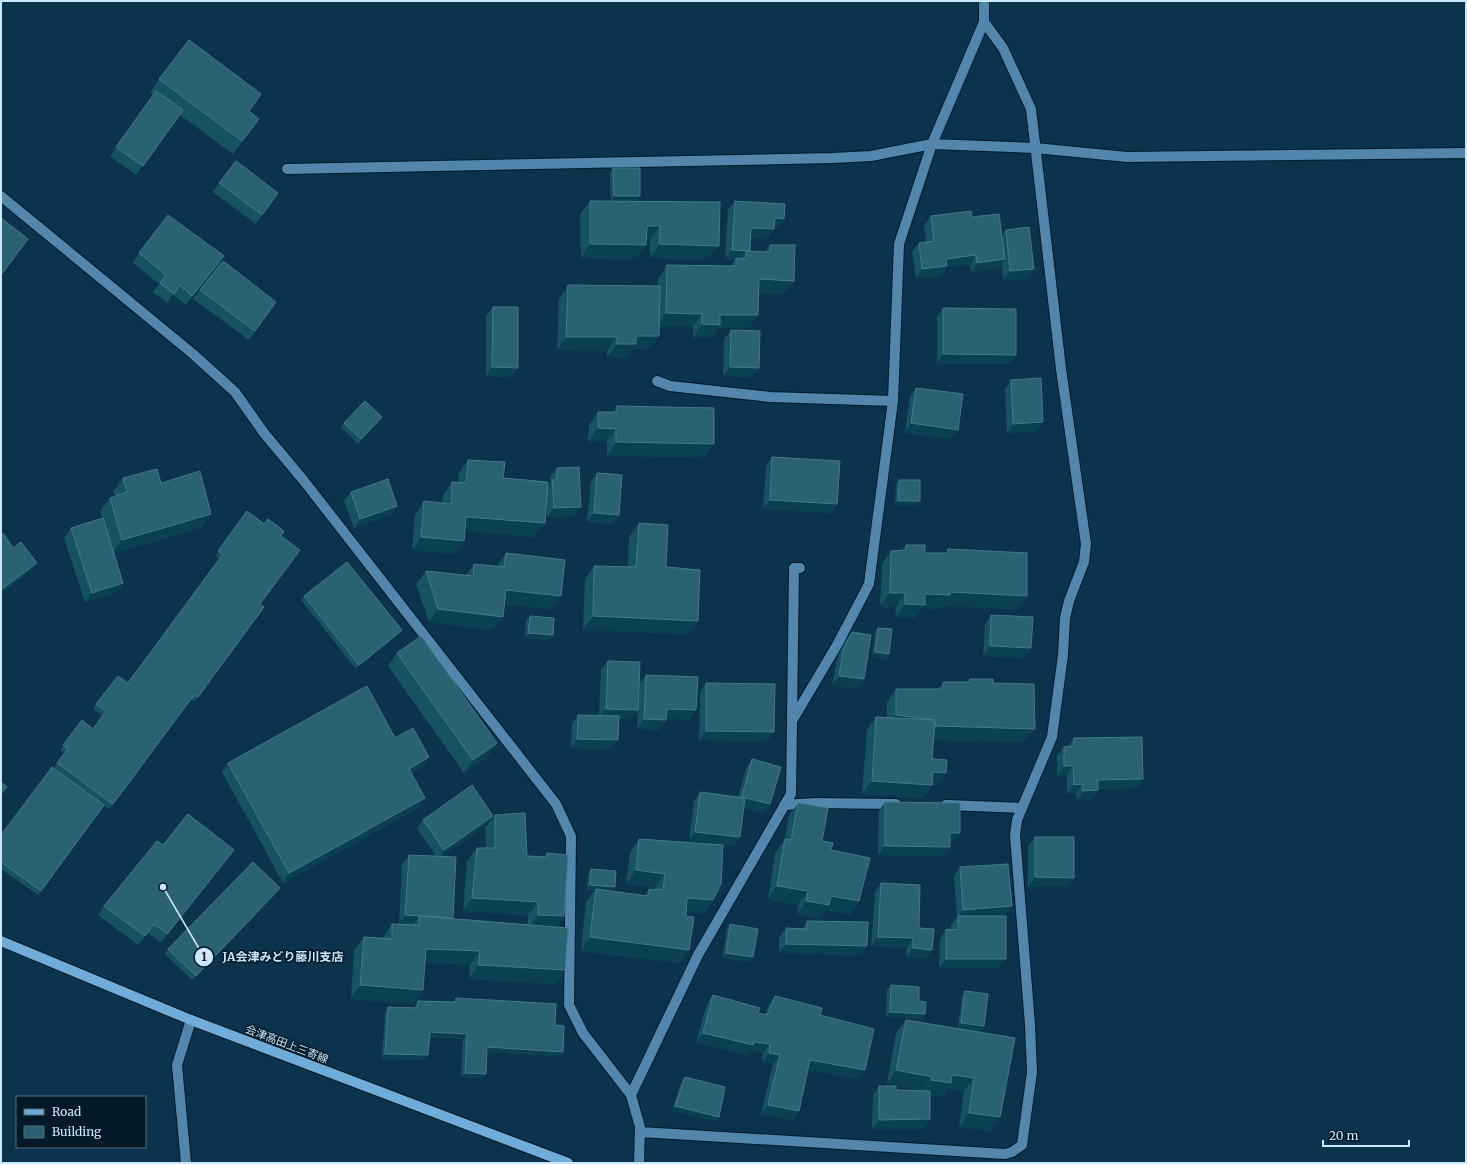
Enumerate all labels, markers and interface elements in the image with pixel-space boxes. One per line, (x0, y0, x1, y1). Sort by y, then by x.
callout: JA会津みどり藤川支店 (194, 945, 351, 969)
text: 1 (201, 949, 207, 964)
text: JA会津みどり藤川支店 (222, 949, 343, 964)
street label: 会津高田上三寄線 (243, 1022, 331, 1066)
legend (16, 1096, 146, 1148)
text: Road (52, 1104, 81, 1119)
scale bar (1323, 1122, 1409, 1148)
text: Building (52, 1124, 102, 1139)
text: 20 m (1329, 1128, 1358, 1143)

